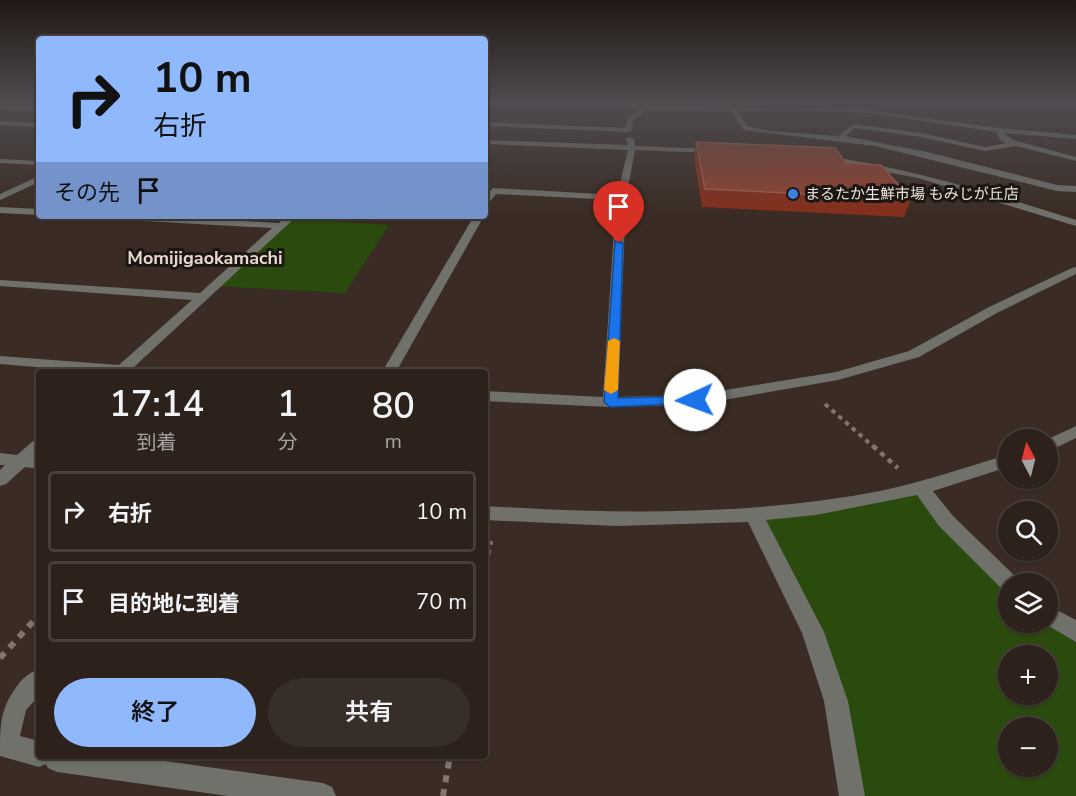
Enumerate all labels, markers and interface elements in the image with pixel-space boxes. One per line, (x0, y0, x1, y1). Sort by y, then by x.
text: 10 m (153, 50, 252, 107)
icon: right (54, 60, 132, 138)
text: 右折 (153, 108, 207, 145)
icon: arrive (132, 174, 165, 207)
text: その先 (54, 178, 120, 208)
pin (593, 181, 644, 243)
place label: まるたか生鮮市場 もみじが丘店 (805, 184, 1019, 204)
marker: まるたか生鮮市場 もみじが丘店 (786, 187, 800, 201)
icon: arrive (602, 190, 635, 223)
district label: Momijigaokamachi (127, 246, 283, 270)
position arrow (663, 368, 727, 432)
text: 17:14 (109, 380, 204, 429)
text: 1 (277, 380, 299, 429)
text: 80 (372, 382, 415, 431)
text: m (385, 428, 402, 455)
text: 到着 (137, 429, 177, 456)
text: 分 (278, 429, 298, 456)
north arrow (998, 429, 1058, 489)
map controls (998, 429, 1058, 777)
icon: right (57, 495, 90, 528)
text: 10 m (416, 497, 467, 527)
text: 右折 (108, 499, 152, 529)
button: search (998, 501, 1058, 561)
button: layers (998, 573, 1058, 633)
icon: arrive (57, 585, 90, 618)
text: 70 m (416, 587, 467, 617)
text: 目的地に到着 (108, 589, 240, 619)
button: + (998, 645, 1058, 705)
button: 終了 (54, 678, 256, 747)
button: 共有 (268, 678, 470, 747)
button: − (998, 717, 1058, 777)

